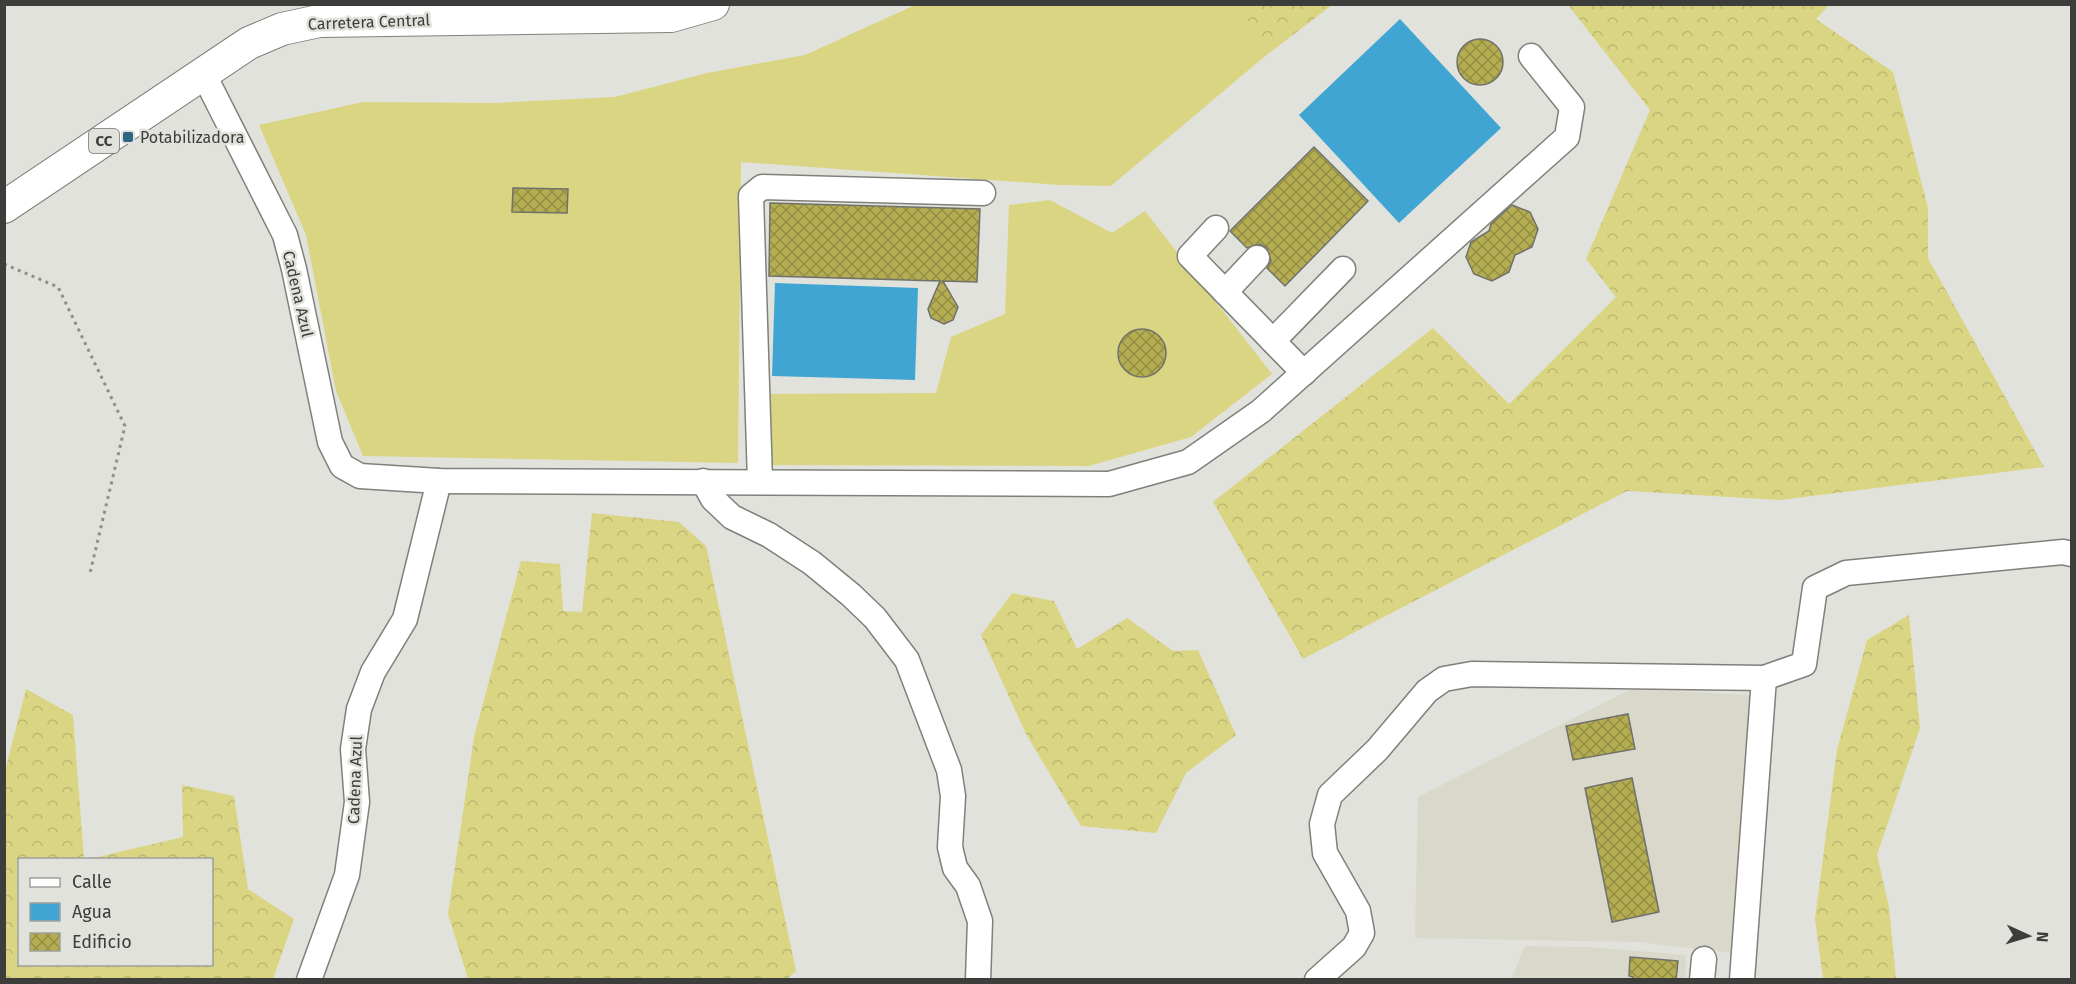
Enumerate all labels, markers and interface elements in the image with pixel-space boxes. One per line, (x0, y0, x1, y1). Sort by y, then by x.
street label: Carretera Central (308, 10, 431, 34)
place label: Potabilizadora (140, 128, 244, 147)
road number: CC (89, 129, 119, 153)
marker: Potabilizadora (121, 130, 135, 144)
street label: Cadena Azul (279, 249, 317, 339)
street label: Cadena Azul (344, 735, 366, 824)
legend (18, 858, 213, 966)
text: Calle (72, 871, 112, 893)
text: Agua (72, 901, 112, 923)
north arrow (1998, 906, 2058, 966)
text: Edificio (72, 931, 132, 953)
text: N (2033, 931, 2052, 943)

